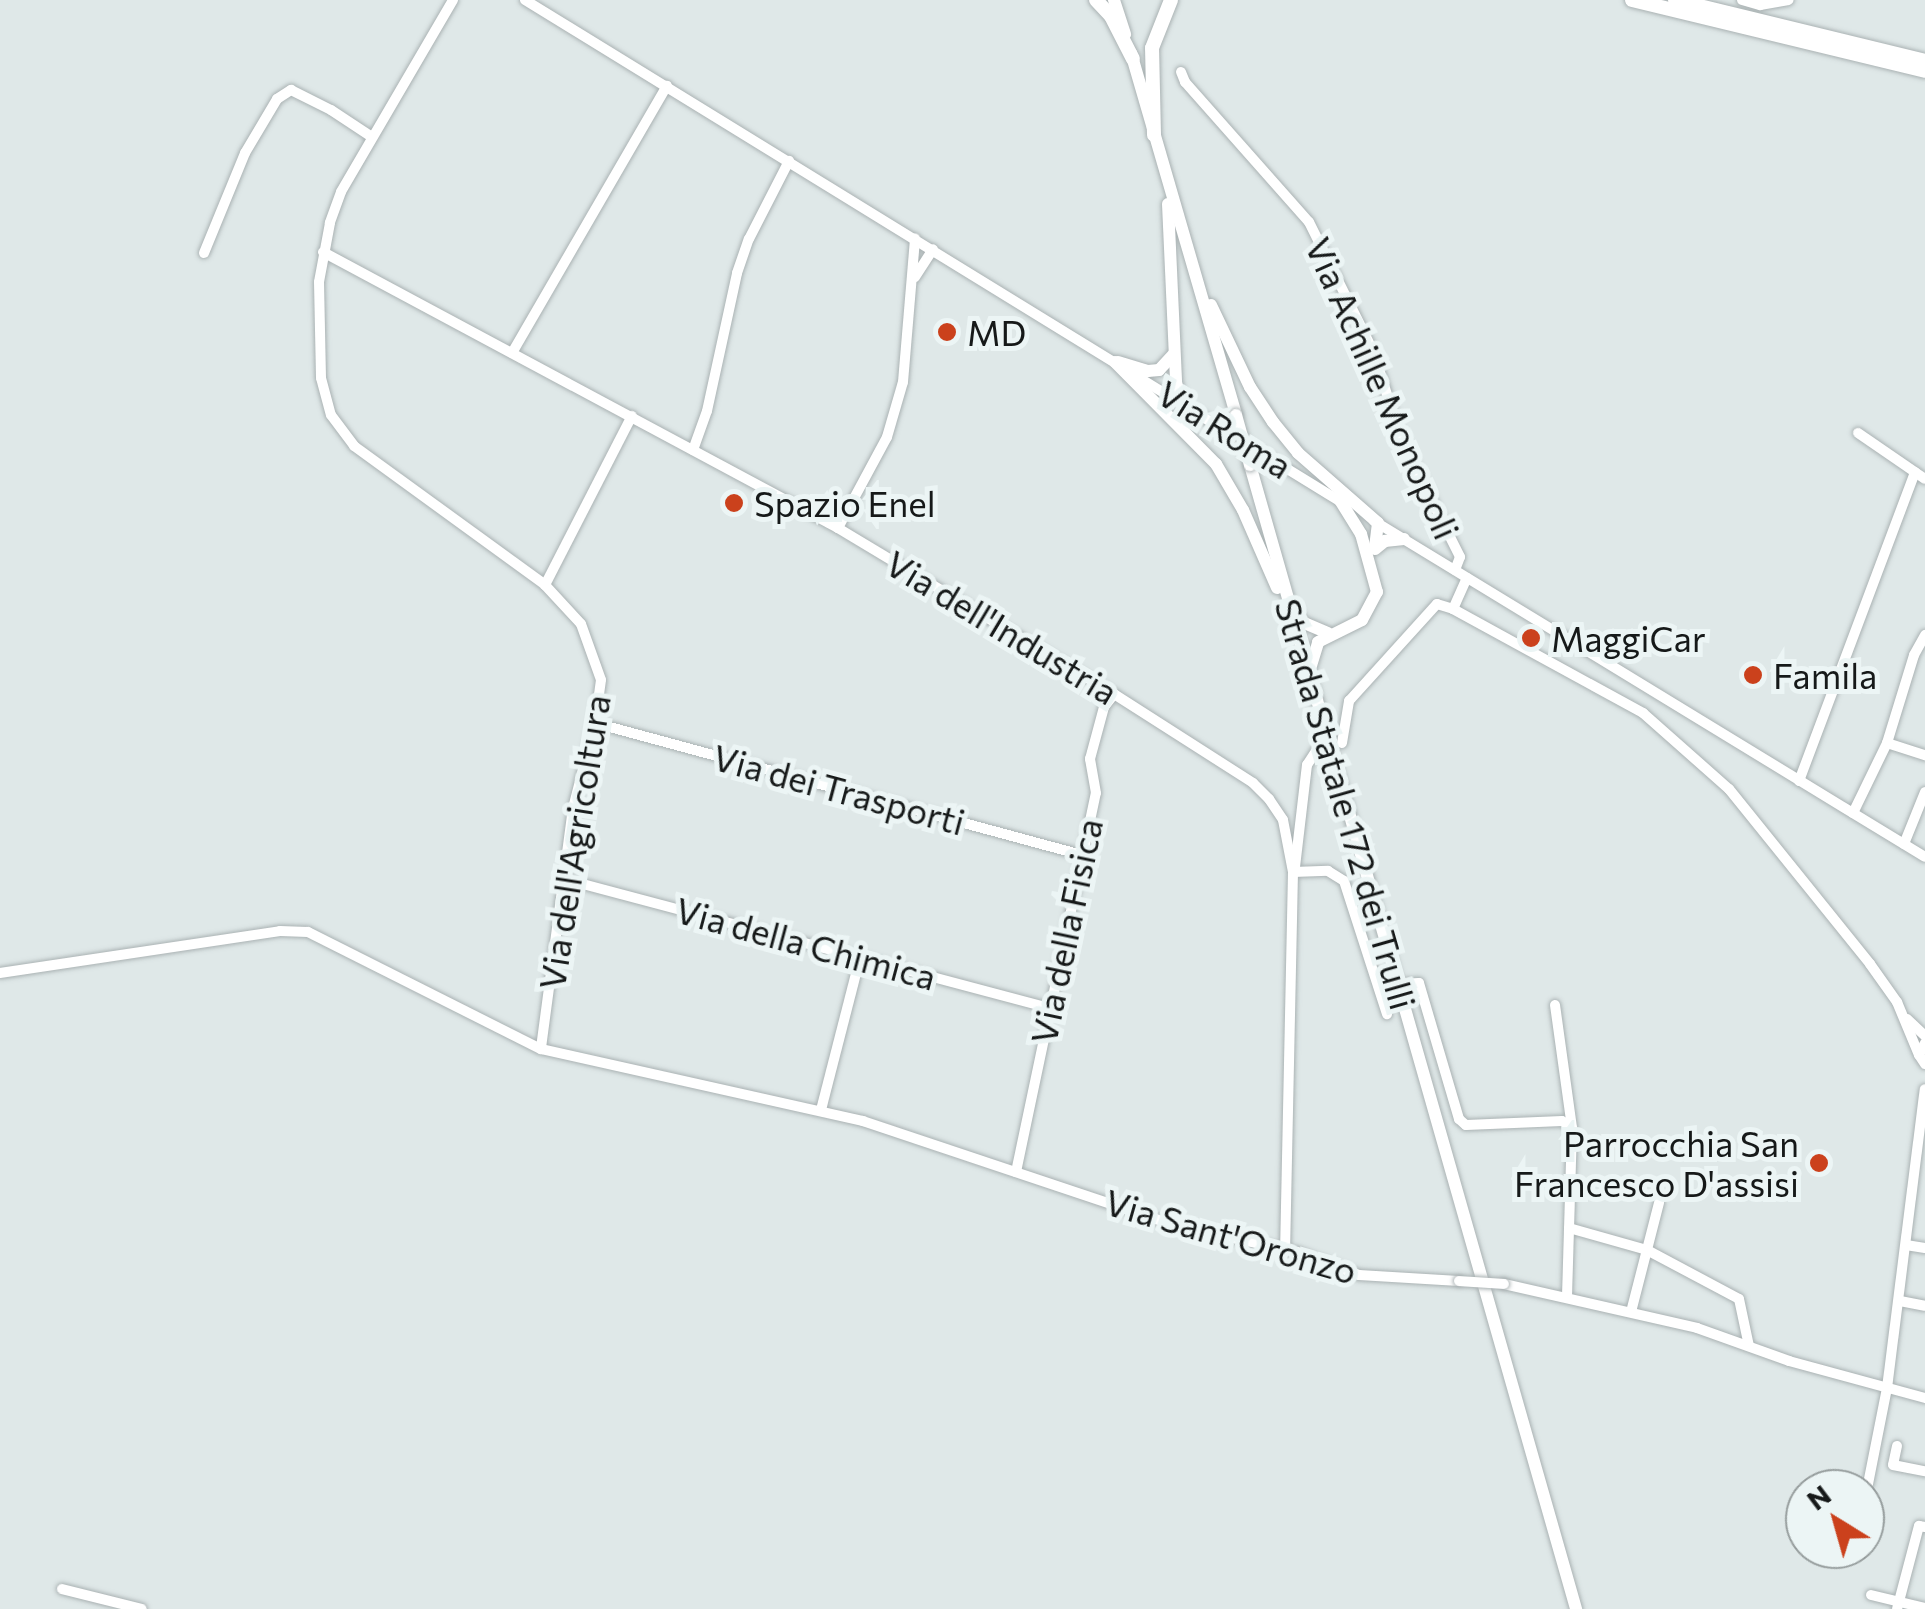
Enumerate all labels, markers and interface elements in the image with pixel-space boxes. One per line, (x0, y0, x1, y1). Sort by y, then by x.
street label: Via Achille Monopoli (1298, 231, 1468, 545)
place label: MD (967, 311, 1026, 353)
marker: MD (936, 321, 958, 343)
street label: Via Roma (1150, 371, 1300, 487)
place label: Spazio Enel (754, 482, 936, 524)
marker: Spazio Enel (723, 492, 745, 514)
street label: Via dell'Industria (879, 541, 1125, 713)
street label: Strada Statale 172 dei Trulli (1267, 594, 1425, 1014)
place label: MaggiCar (1551, 617, 1706, 659)
marker: MaggiCar (1520, 627, 1542, 649)
place label: Famila (1773, 654, 1877, 696)
marker: Famila (1742, 664, 1764, 686)
street label: Via dell'Agricoltura (530, 692, 618, 992)
street label: Via dei Trasporti (709, 735, 969, 843)
street label: Via della Fisica (1022, 815, 1110, 1047)
street label: Via della Chimica (671, 888, 941, 998)
place label: Parrocchia San Francesco D'assisi (1514, 1122, 1799, 1204)
marker: Parrocchia San Francesco D'assisi (1808, 1152, 1830, 1174)
street label: Via Sant'Oronzo (1100, 1180, 1362, 1292)
north arrow (1785, 1469, 1885, 1569)
text: N (1800, 1477, 1837, 1517)

